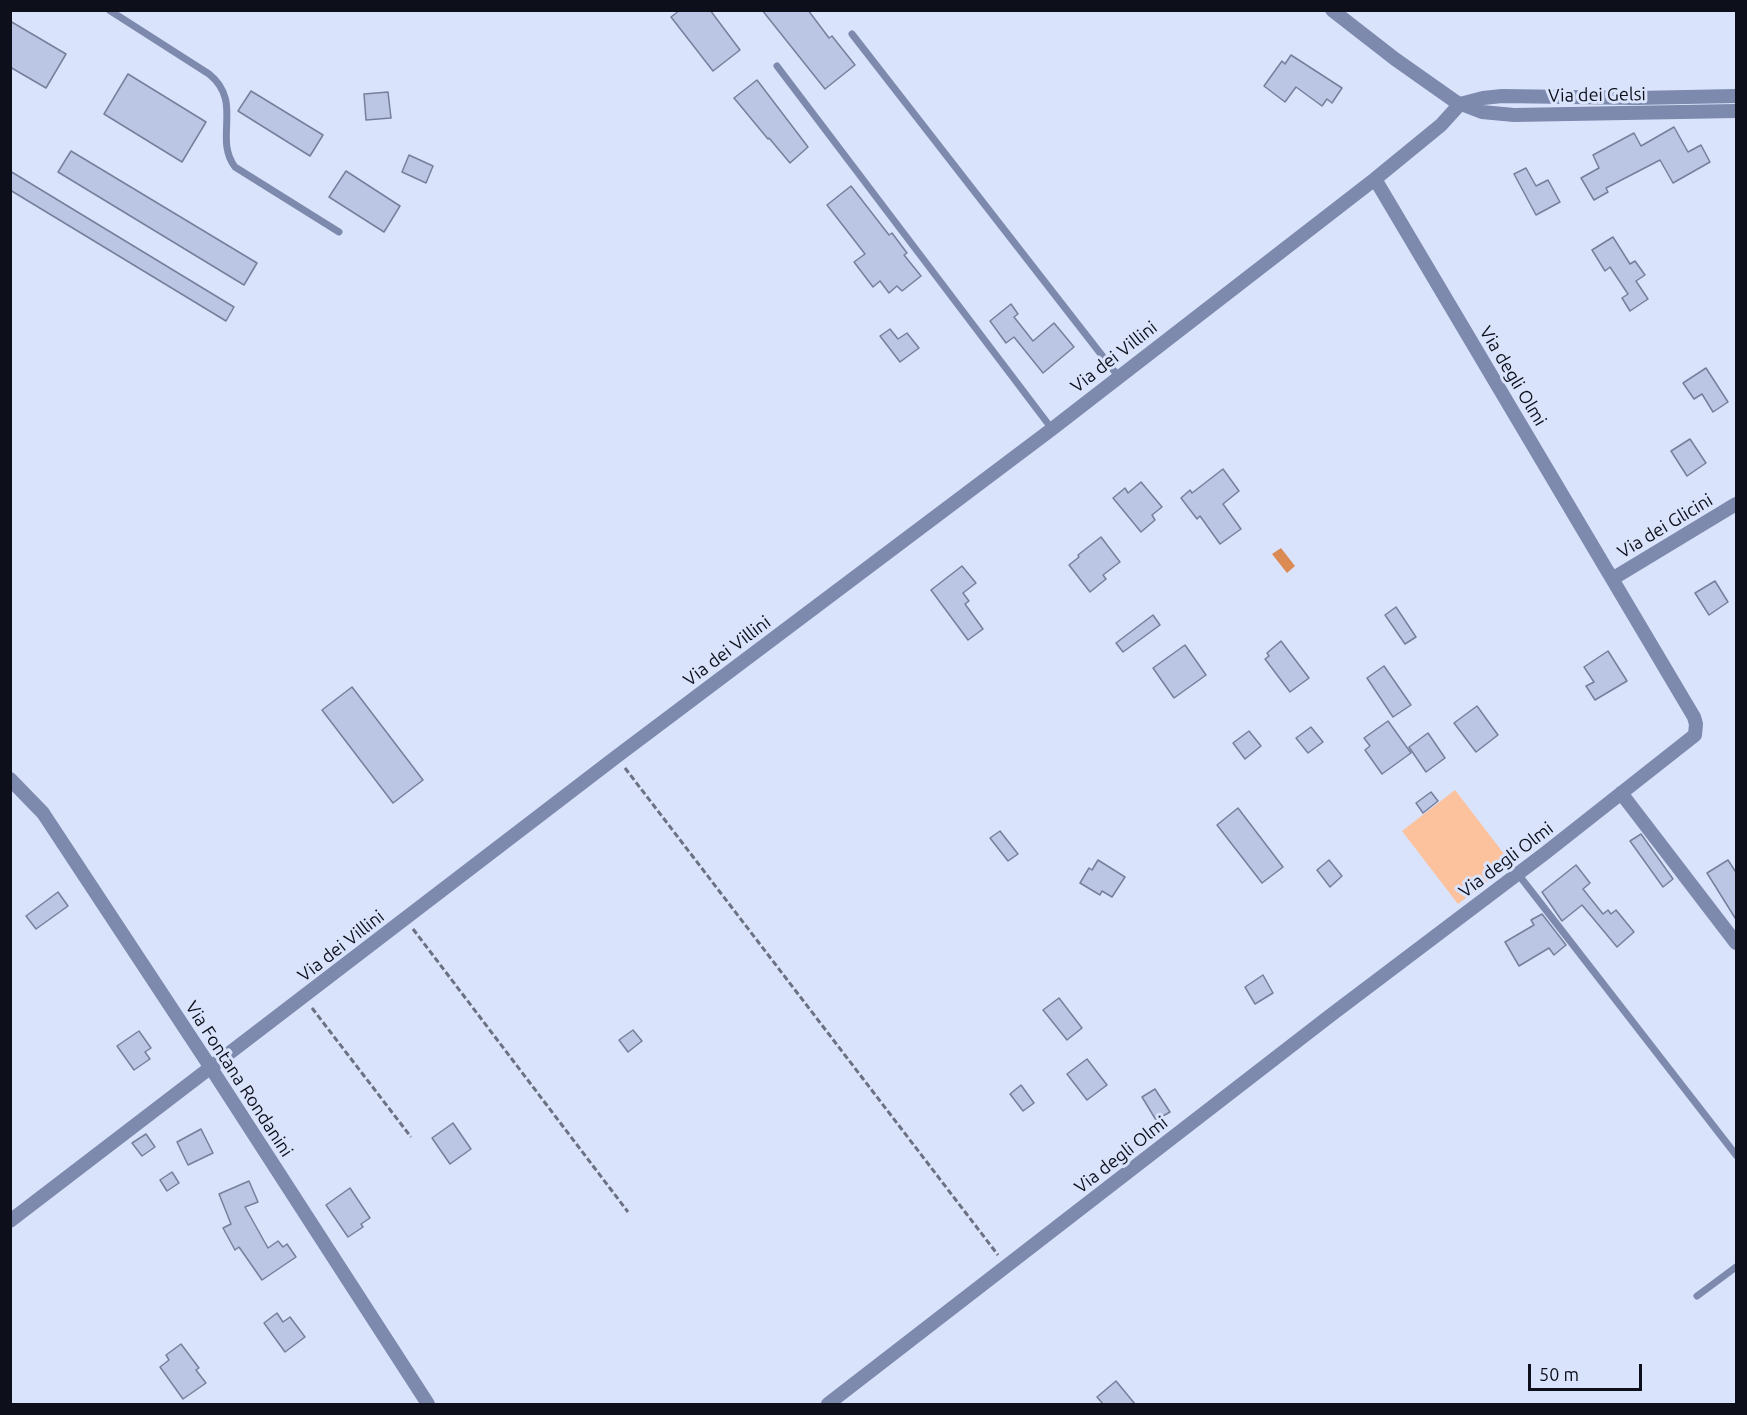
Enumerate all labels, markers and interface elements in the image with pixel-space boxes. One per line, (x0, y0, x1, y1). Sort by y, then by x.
street label: Via dei Gelsi (1548, 83, 1646, 107)
street label: Via dei Villini (1067, 317, 1161, 397)
street label: Via degli Olmi (1475, 322, 1551, 430)
street label: Via dei Glicini (1614, 489, 1716, 563)
street label: Via dei Villini (679, 611, 775, 691)
street label: Via degli Olmi (1455, 818, 1557, 902)
street label: Via dei Villini (294, 906, 388, 986)
street label: Via Fontana Rondanini (181, 997, 297, 1161)
street label: Via degli Olmi (1070, 1112, 1172, 1198)
scale bar (1531, 1352, 1645, 1390)
text: 50 m (1539, 1364, 1579, 1384)

